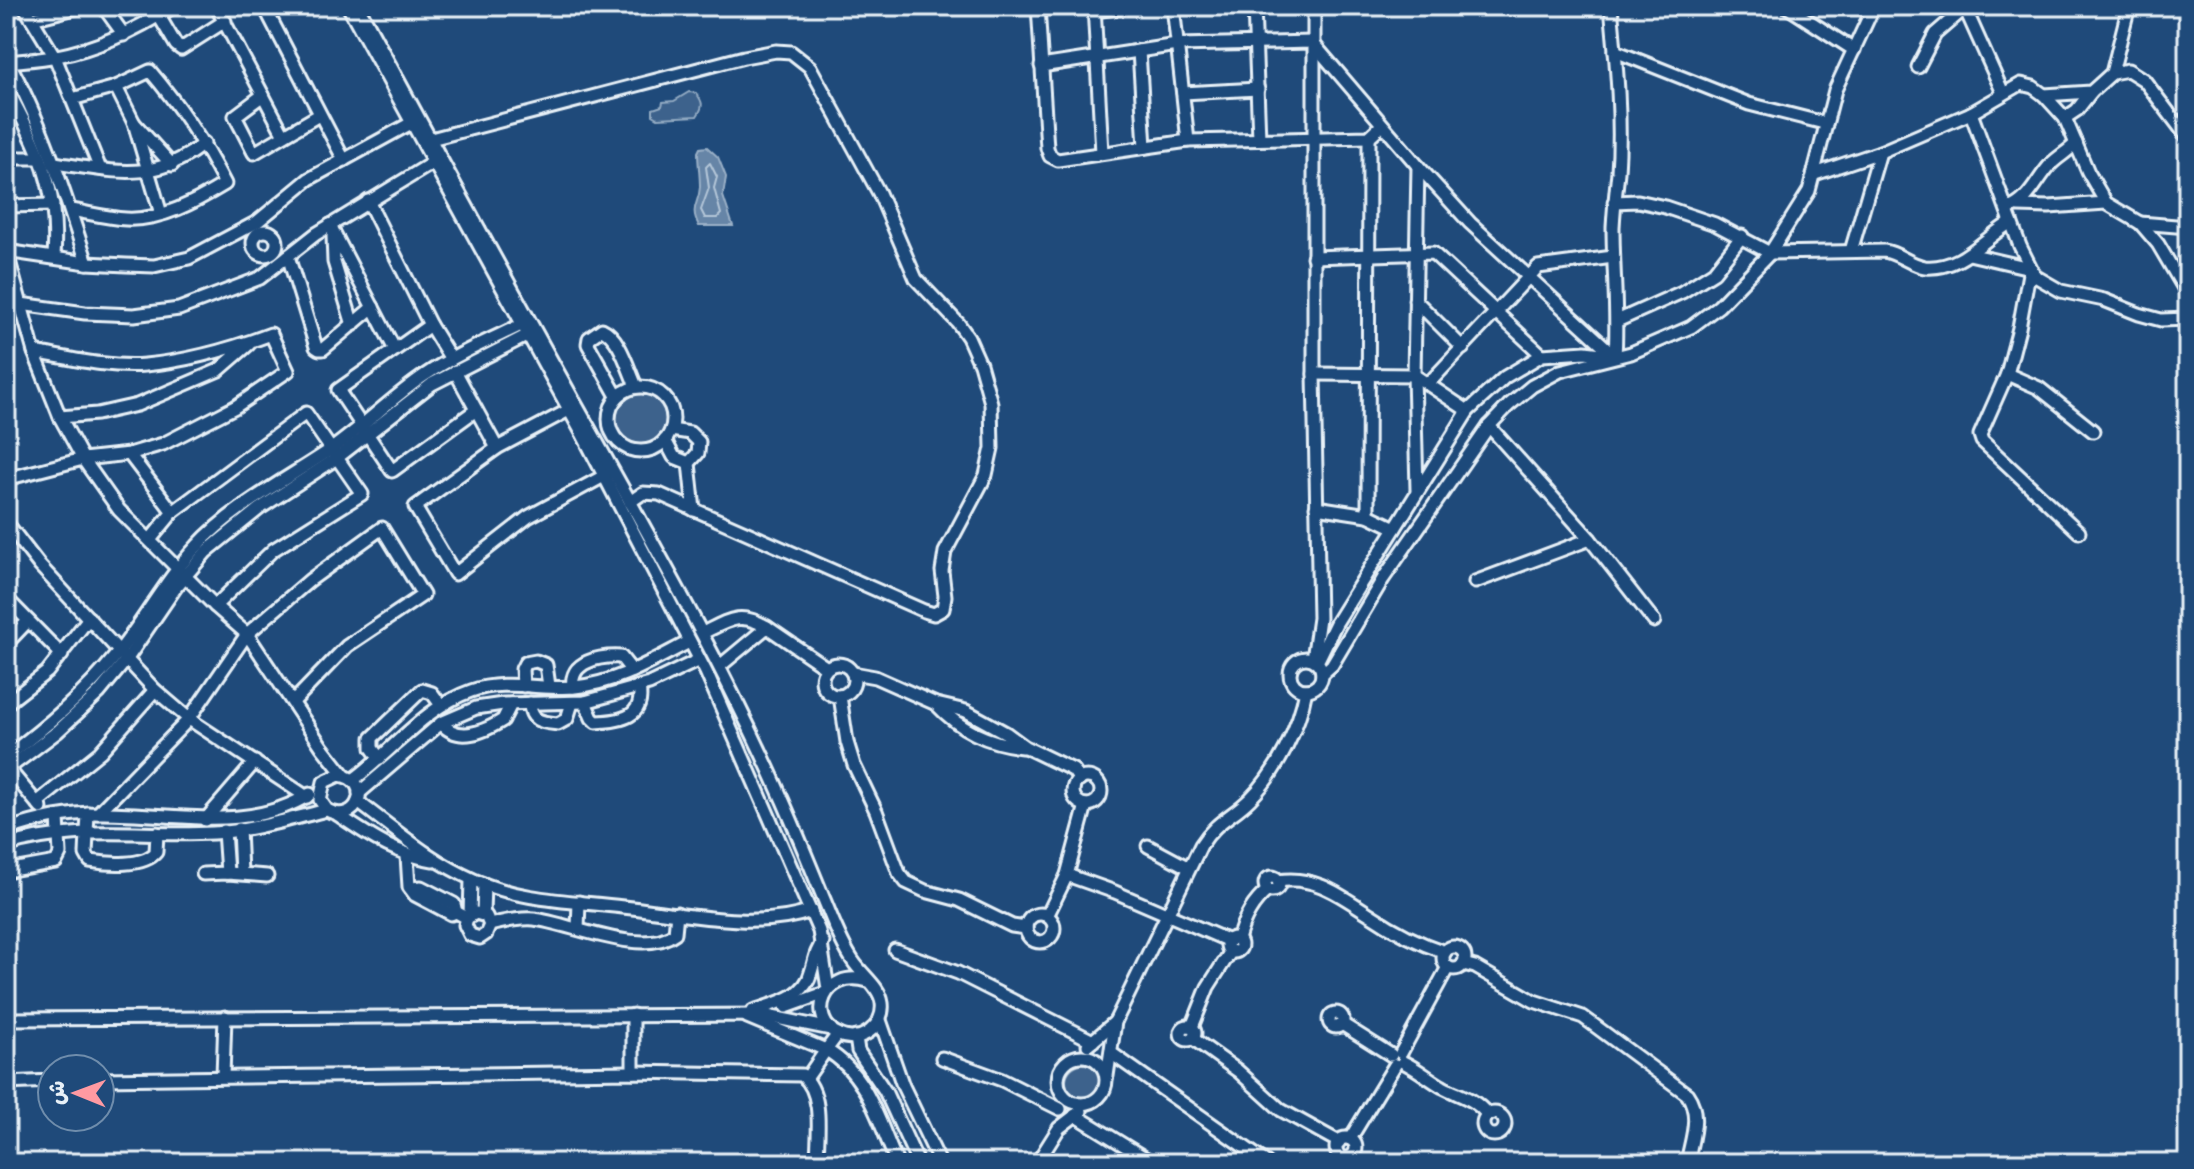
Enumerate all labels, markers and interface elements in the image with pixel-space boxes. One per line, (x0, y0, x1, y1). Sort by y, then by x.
north arrow (36, 1053, 116, 1133)
text: ش (47, 1080, 73, 1105)

